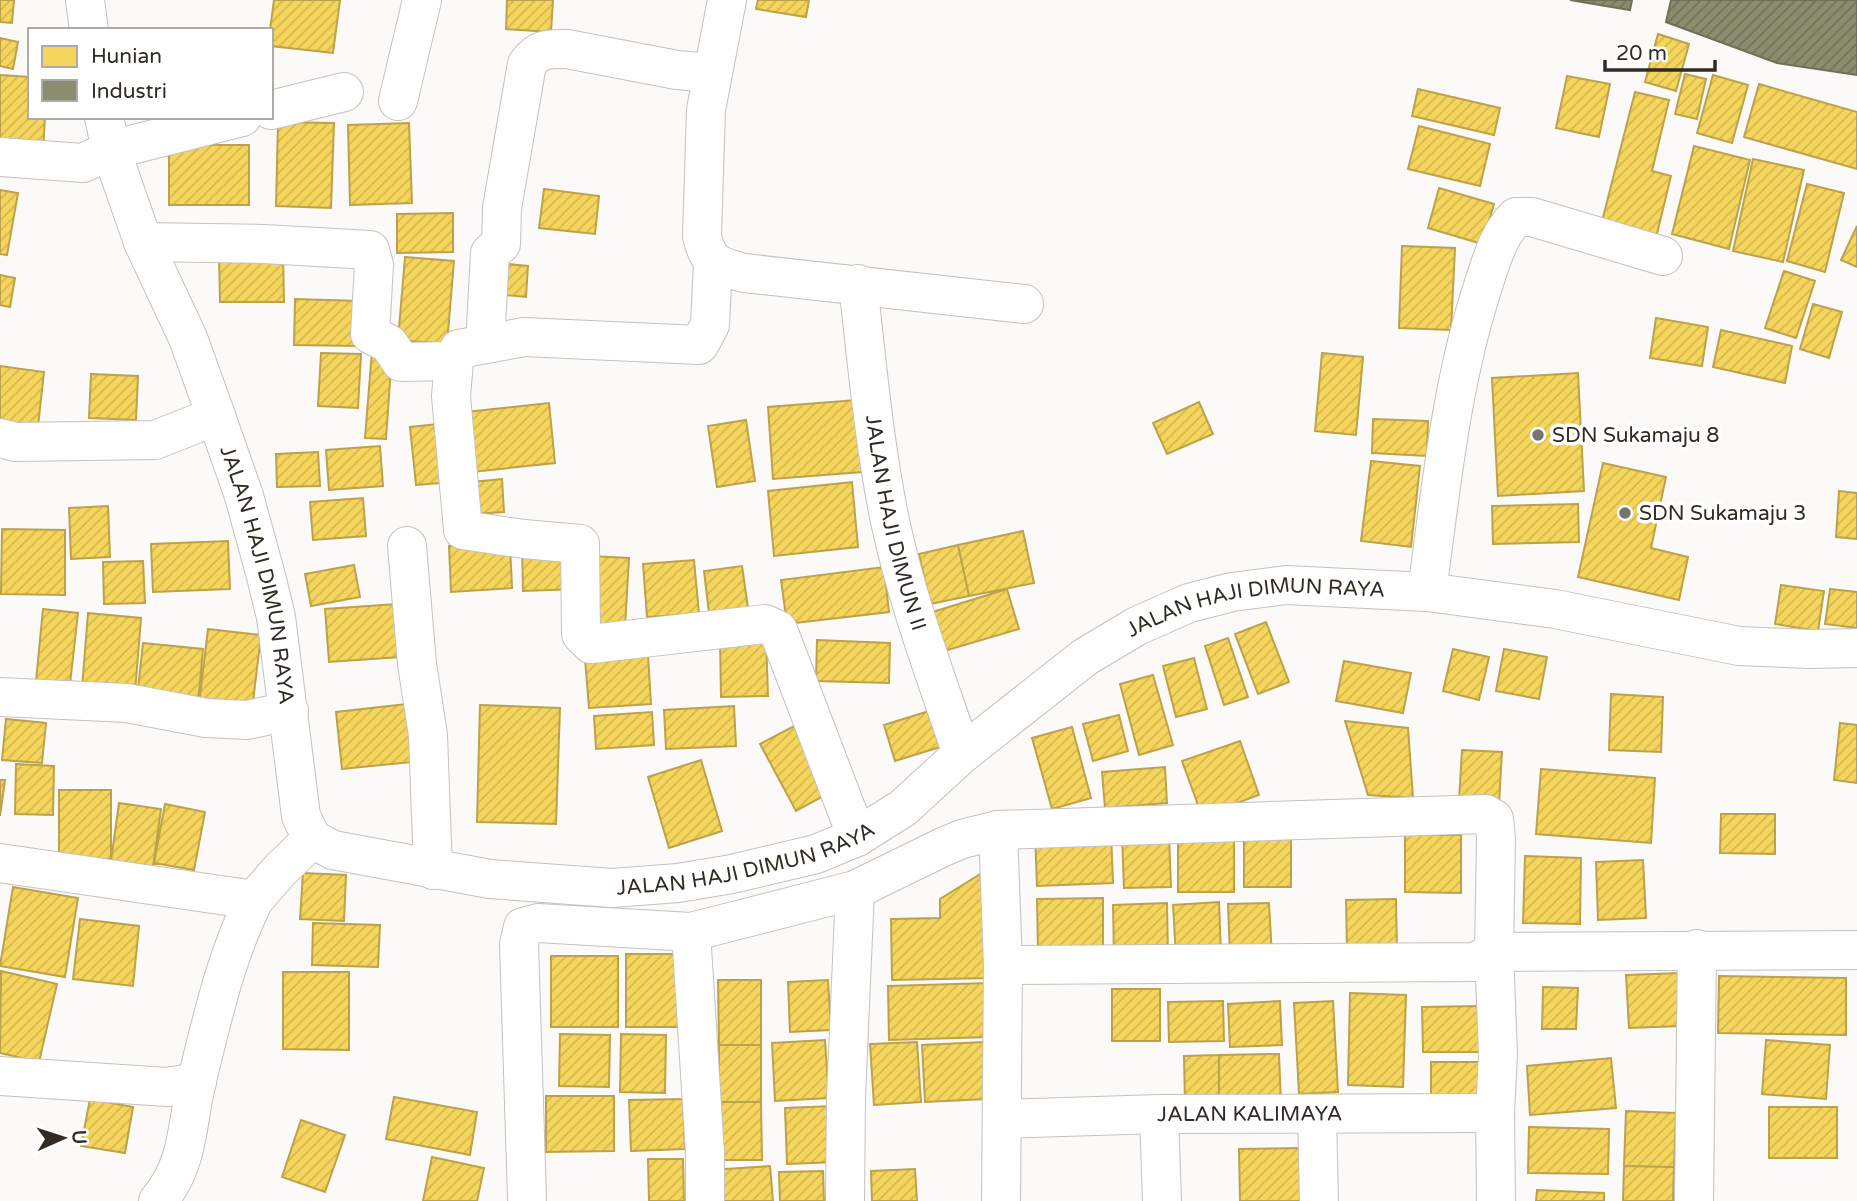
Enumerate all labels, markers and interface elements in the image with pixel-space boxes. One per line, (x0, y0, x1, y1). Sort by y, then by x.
legend (28, 28, 273, 119)
scale bar (1605, 28, 1715, 72)
text: 20 m (1616, 41, 1667, 66)
text: Hunian (91, 44, 162, 69)
text: Industri (91, 79, 167, 104)
street label: JALAN HAJI DIMUN II (860, 413, 932, 634)
place label: SDN Sukamaju 8 (1552, 423, 1719, 448)
marker: SDN Sukamaju 8 (1530, 427, 1546, 443)
street label: JALAN HAJI DIMUN RAYA (215, 442, 299, 706)
place label: SDN Sukamaju 3 (1639, 501, 1806, 526)
marker: SDN Sukamaju 3 (1617, 505, 1633, 521)
street label: JALAN HAJI DIMUN RAYA (1121, 572, 1386, 642)
street label: JALAN HAJI DIMUN RAYA (616, 817, 879, 900)
street label: JALAN KALIMAYA (1157, 1101, 1343, 1127)
north arrow (28, 1103, 98, 1173)
text: U (68, 1129, 90, 1145)

